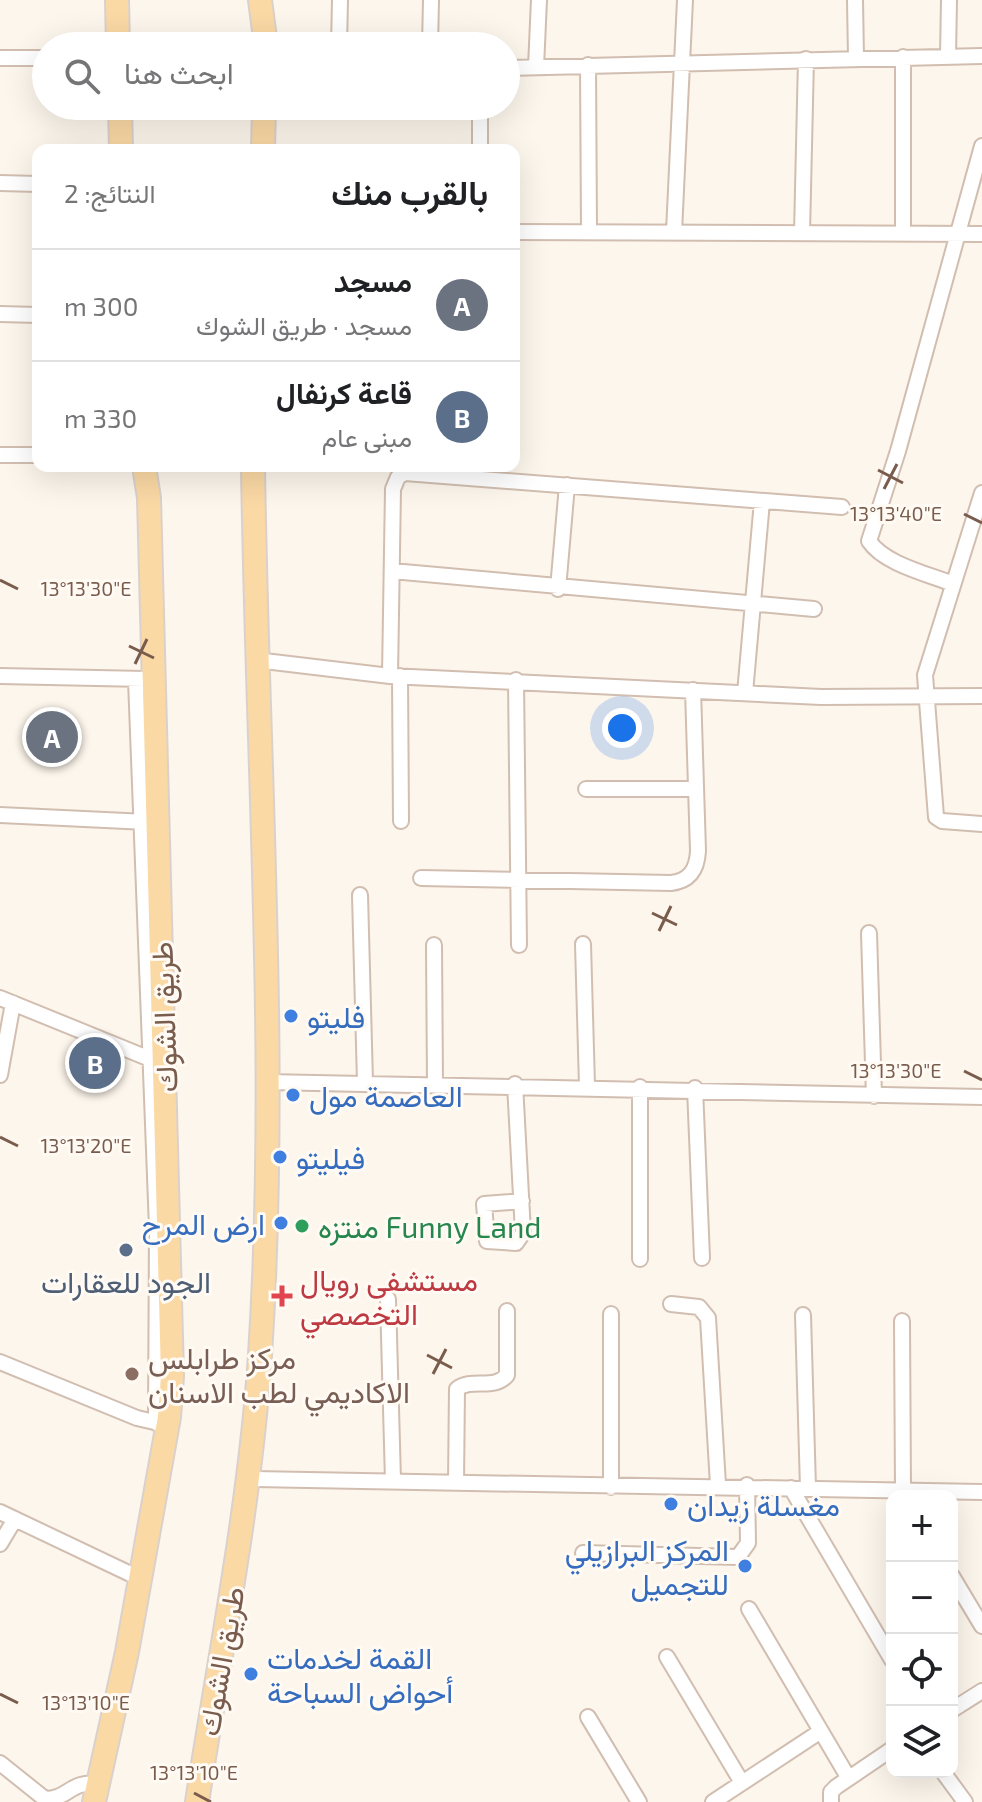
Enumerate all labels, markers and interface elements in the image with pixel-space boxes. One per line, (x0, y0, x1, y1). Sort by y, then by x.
search box (32, 32, 520, 120)
icon: search (60, 54, 104, 98)
text: ابحث هنا (124, 54, 234, 90)
text: بالقرب منك (331, 171, 488, 212)
text: النتائج: 2 (64, 177, 155, 208)
text: مسجد (334, 262, 412, 298)
text: 300 m (64, 290, 138, 321)
text: A (454, 290, 471, 321)
text: مسجد · طريق الشوك (196, 309, 412, 340)
text: قاعة كرنفال (276, 374, 412, 410)
text: 330 m (64, 402, 137, 433)
text: B (454, 402, 470, 433)
text: مبنى عام (322, 421, 412, 452)
text: 13°13'40"E (850, 501, 942, 525)
text: 13°13'30"E (40, 576, 132, 600)
pin: A (26, 707, 78, 767)
your location (602, 708, 642, 748)
street label: طريق الشوك (142, 941, 186, 1093)
place label: فليتو (307, 998, 365, 1036)
marker: فليتو (282, 1007, 300, 1025)
pin: B (69, 1033, 121, 1093)
text: 13°13'30"E (850, 1058, 942, 1082)
place label: العاصمة مول (309, 1077, 463, 1115)
marker: العاصمة مول (284, 1086, 302, 1104)
text: 13°13'20"E (40, 1133, 132, 1157)
place label: فيليتو (296, 1139, 365, 1177)
marker: فيليتو (271, 1148, 289, 1166)
place label: ارض المرح (142, 1205, 265, 1245)
place label: منتزه Funny Land (318, 1208, 542, 1246)
marker: ارض المرح (272, 1214, 290, 1232)
marker: منتزه Funny Land (293, 1217, 311, 1235)
marker: الجود للعقارات (117, 1241, 135, 1259)
place label: مستشفى رويال التخصصي (300, 1261, 478, 1339)
place label: الجود للعقارات (41, 1263, 211, 1301)
marker: مستشفى رويال التخصصي (271, 1285, 293, 1307)
place label: مركز طرابلس الاكاديمي لطب الاسنان (148, 1339, 410, 1417)
marker: مركز طرابلس الاكاديمي لطب الاسنان (123, 1365, 141, 1383)
place label: مغسلة زيدان (687, 1486, 840, 1524)
map controls (886, 1490, 958, 1778)
button: + (886, 1490, 958, 1562)
marker: مغسلة زيدان (662, 1495, 680, 1513)
place label: المركز البرازيلي للتجميل (565, 1531, 729, 1602)
marker: المركز البرازيلي للتجميل (736, 1557, 754, 1575)
button: − (886, 1562, 958, 1634)
street label: طريق الشوك (189, 1584, 253, 1739)
button: locate (886, 1634, 958, 1706)
place label: القمة لخدمات أحواض السباحة (267, 1639, 453, 1711)
marker: القمة لخدمات أحواض السباحة (242, 1665, 260, 1683)
text: 13°13'10"E (42, 1690, 130, 1714)
button: layers (886, 1706, 958, 1778)
text: 13°13'10"E (150, 1760, 238, 1784)

